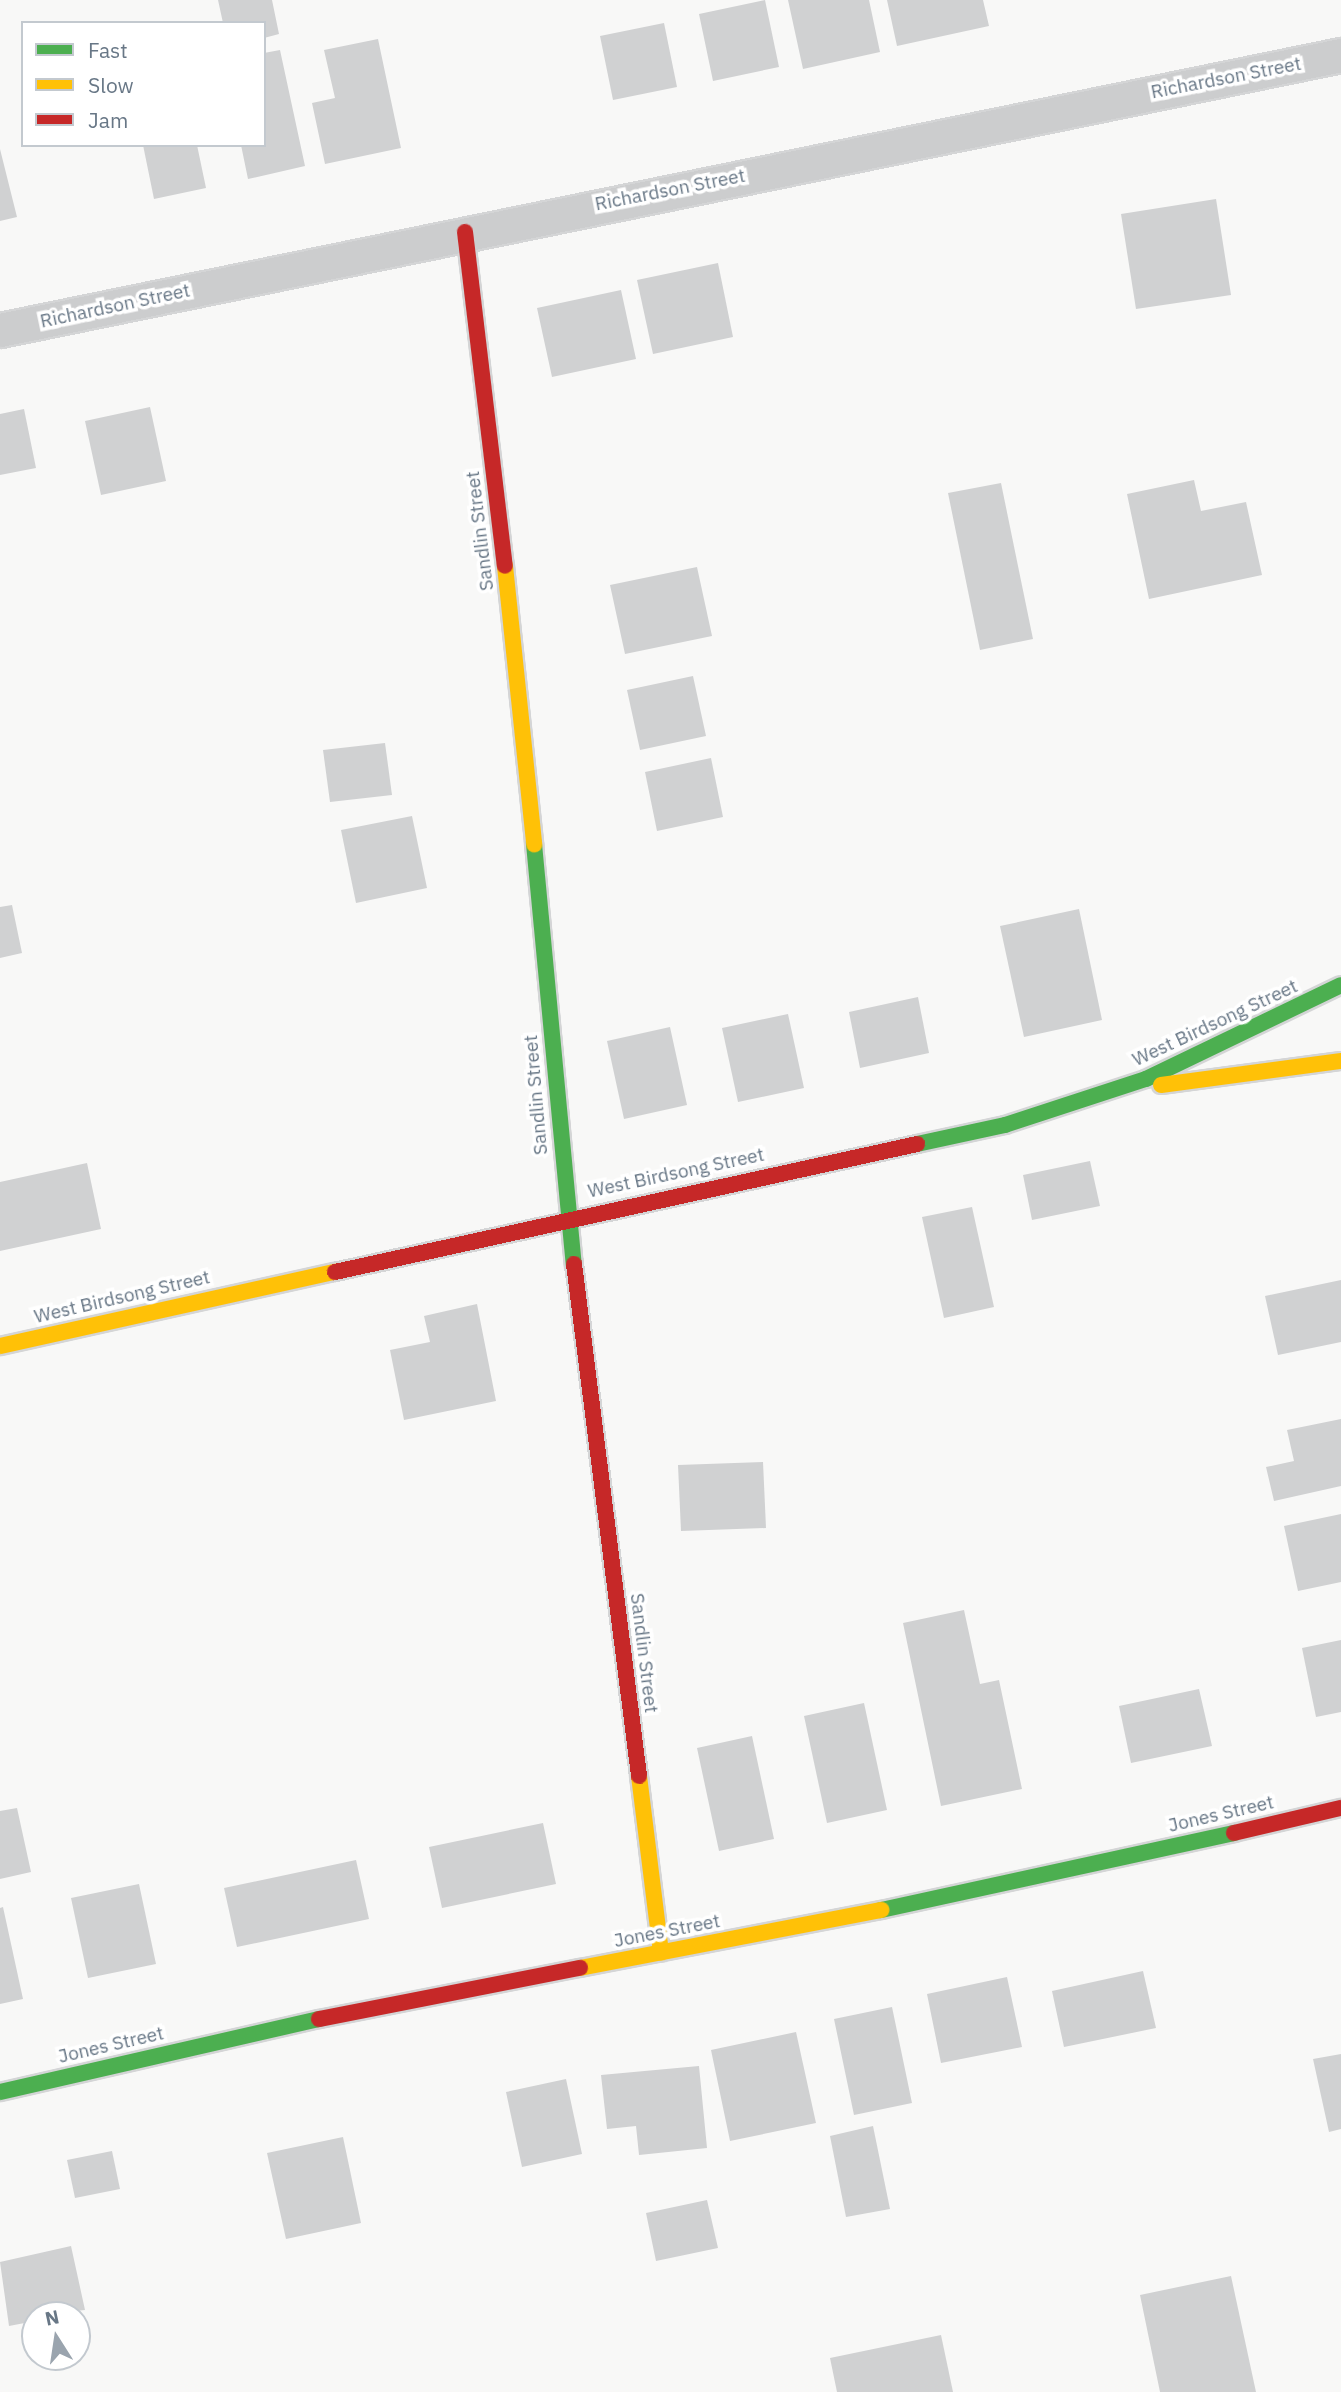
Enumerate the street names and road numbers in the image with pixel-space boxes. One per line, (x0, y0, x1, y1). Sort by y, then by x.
street label: Richardson Street (1149, 52, 1303, 104)
street label: Richardson Street (593, 164, 747, 216)
street label: Richardson Street (38, 279, 192, 333)
street label: Sandlin Street (461, 470, 499, 592)
street label: West Birdsong Street (1129, 975, 1301, 1071)
street label: Sandlin Street (519, 1034, 553, 1156)
street label: West Birdsong Street (586, 1143, 766, 1203)
street label: West Birdsong Street (32, 1266, 212, 1328)
street label: Sandlin Street (625, 1592, 663, 1714)
street label: Jones Street (1166, 1791, 1276, 1837)
street label: Jones Street (612, 1910, 722, 1952)
street label: Jones Street (56, 2022, 166, 2068)

